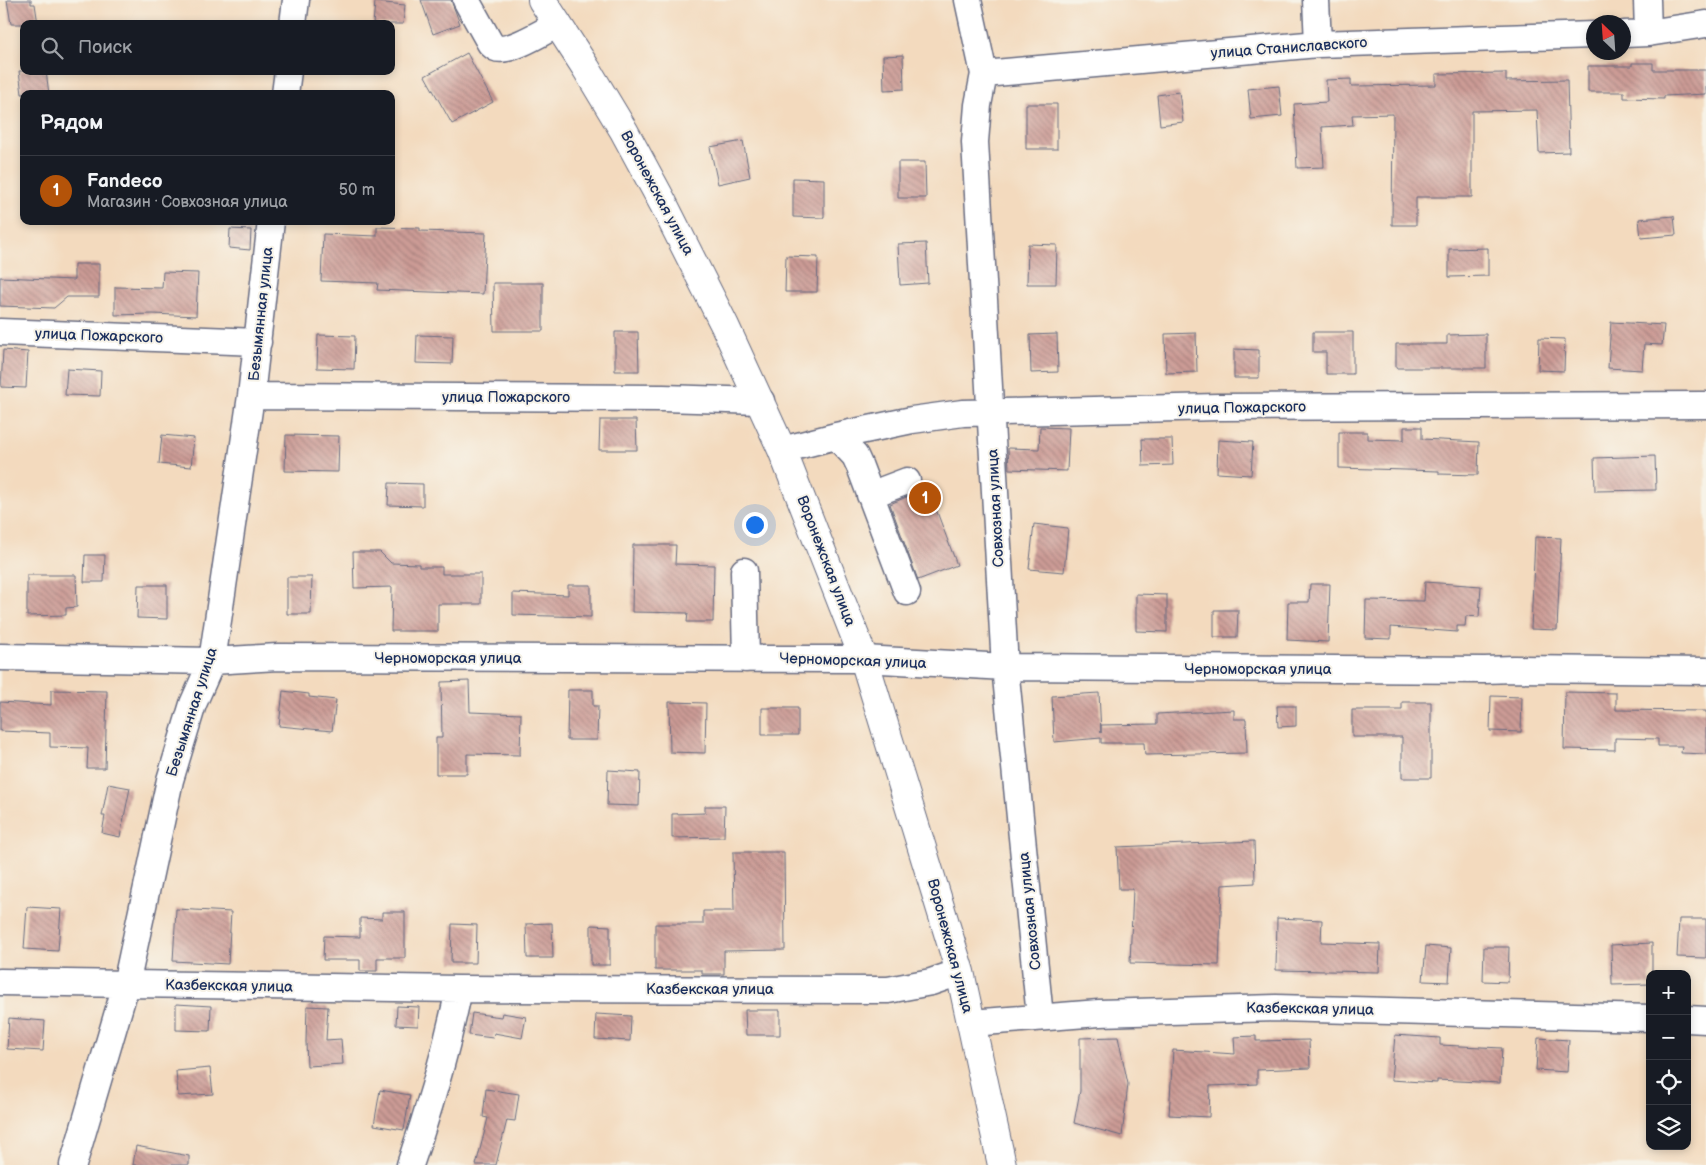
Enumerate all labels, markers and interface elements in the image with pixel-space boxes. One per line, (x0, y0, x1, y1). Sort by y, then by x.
north arrow (1586, 15, 1631, 60)
search box (20, 20, 395, 75)
street label: улица Станиславского (1210, 33, 1368, 63)
icon: search (38, 34, 66, 62)
text: Поиск (78, 36, 132, 59)
text: Рядом (40, 110, 103, 135)
street label: Воронежская улица (616, 127, 698, 259)
text: Fandeco (87, 170, 163, 193)
text: 1 (53, 181, 59, 200)
text: 50 m (339, 181, 375, 200)
text: Магазин · Совхозная улица (87, 193, 288, 212)
street label: Безымянная улица (245, 246, 278, 382)
street label: улица Пожарского (35, 324, 164, 348)
street label: улица Пожарского (442, 388, 570, 407)
street label: улица Пожарского (1178, 397, 1306, 419)
street label: Совхозная улица (983, 448, 1009, 568)
pin: 1 (909, 479, 941, 517)
street label: Воронежская улица (792, 493, 860, 629)
your location (742, 512, 768, 538)
street label: Безымянная улица (162, 645, 222, 779)
street label: Черноморская улица (374, 649, 522, 668)
street label: Черноморская улица (779, 649, 927, 673)
street label: Черноморская улица (1184, 660, 1332, 679)
street label: Совхозная улица (1014, 851, 1046, 971)
street label: Воронежская улица (923, 877, 977, 1015)
map controls (1646, 970, 1691, 1150)
button: + (1646, 970, 1691, 1015)
street label: Казбекская улица (165, 975, 293, 997)
street label: Казбекская улица (646, 980, 774, 999)
street label: Казбекская улица (1246, 998, 1374, 1020)
button: − (1646, 1015, 1691, 1060)
button: locate (1646, 1060, 1691, 1105)
button: layers (1646, 1105, 1691, 1150)

